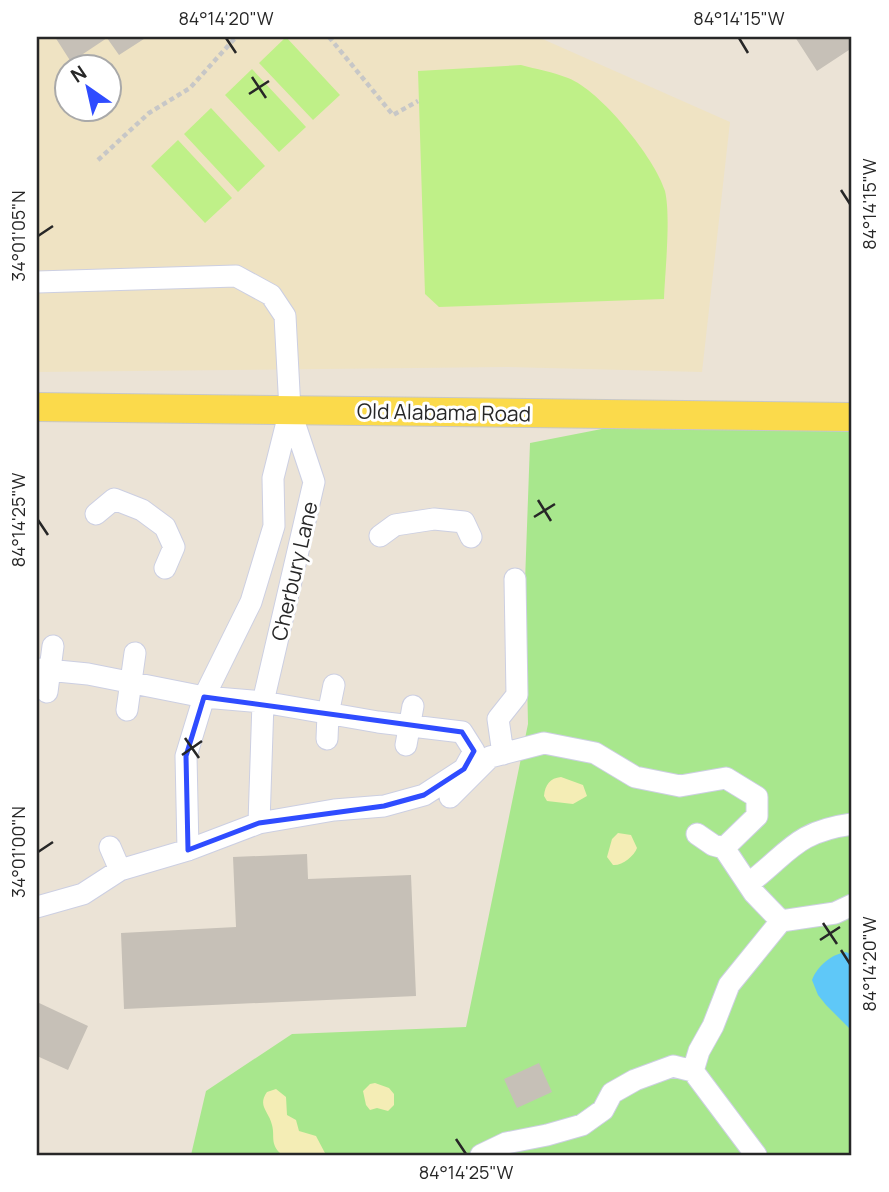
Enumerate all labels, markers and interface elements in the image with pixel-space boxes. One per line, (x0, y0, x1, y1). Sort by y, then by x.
text: 84°14'20"W (178, 6, 274, 30)
text: 84°14'15"W (693, 6, 785, 30)
north arrow (52, 52, 122, 122)
text: N (66, 59, 91, 89)
text: 84°14'15"W (857, 158, 881, 250)
text: 34°01'05"N (6, 190, 30, 282)
street label: Old Alabama Road (357, 396, 531, 428)
text: 84°14'25"W (6, 473, 30, 567)
street label: Cherbury Lane (264, 499, 324, 643)
text: 34°01'00"N (6, 806, 30, 898)
text: 84°14'20"W (857, 916, 881, 1012)
text: 84°14'25"W (419, 1160, 513, 1184)

